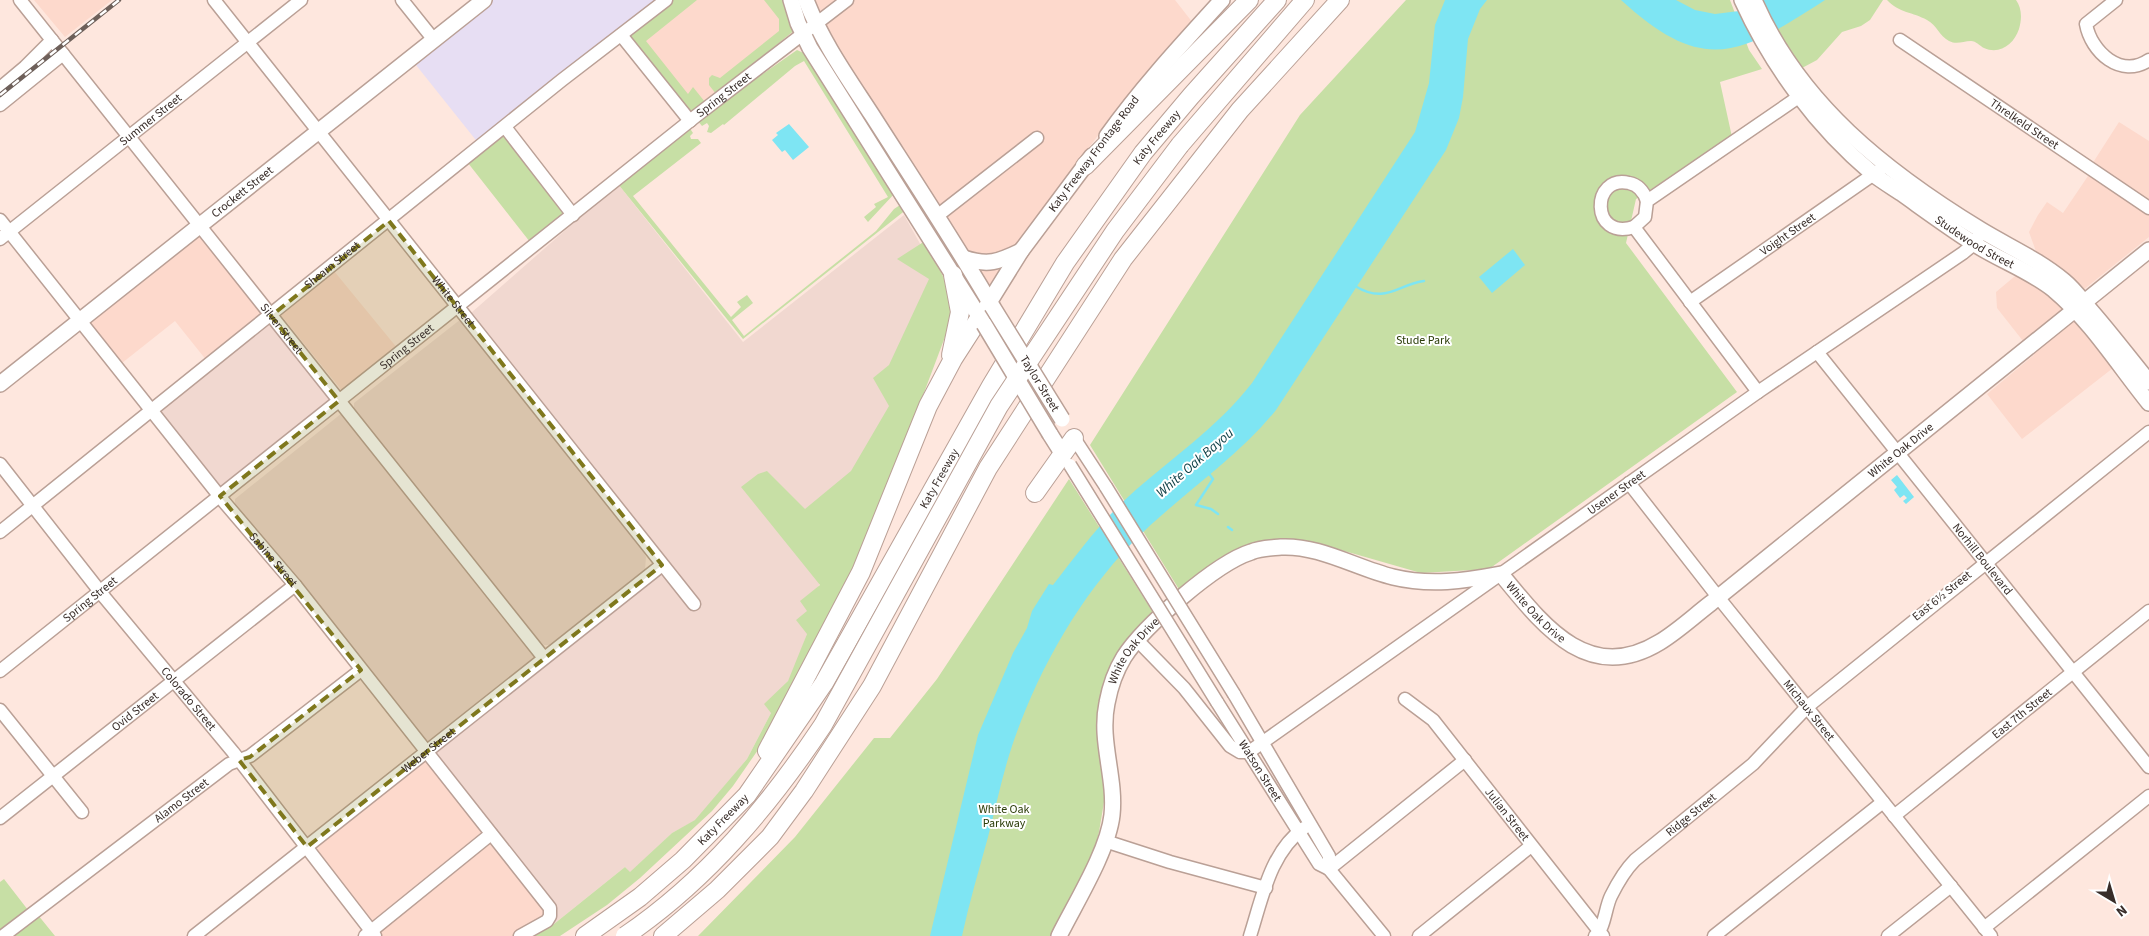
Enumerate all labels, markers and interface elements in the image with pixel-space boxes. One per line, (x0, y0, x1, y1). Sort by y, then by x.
street label: Spring Street (693, 68, 755, 121)
street label: Summer Street (116, 89, 185, 150)
street label: Katy Freeway Frontage Road (1045, 92, 1143, 216)
street label: Threlkeld Street (1986, 94, 2062, 153)
street label: Katy Freeway (1129, 106, 1185, 168)
street label: Crockett Street (207, 162, 277, 222)
street label: Voight Street (1756, 209, 1819, 259)
street label: Studewood Street (1932, 211, 2017, 273)
street label: Shearn Street (300, 237, 364, 293)
street label: White Street (428, 272, 479, 331)
street label: Silver Street (256, 300, 307, 358)
street label: Spring Street (376, 320, 437, 374)
park label: Stude Park (1396, 332, 1450, 349)
street label: Taylor Street (1016, 352, 1064, 415)
street label: White Oak Drive (1864, 419, 1937, 482)
water label: White Oak Bayou (1152, 424, 1238, 502)
street label: Katy Freeway (915, 445, 963, 512)
street label: Usener Street (1584, 466, 1649, 519)
street label: Norhill Boulevard (1948, 519, 2017, 599)
street label: Sabine Street (245, 529, 302, 591)
street label: East 6½ Street (1909, 567, 1975, 625)
street label: Spring Street (59, 572, 121, 626)
street label: White Oak Drive (1502, 578, 1569, 647)
street label: White Oak Drive (1104, 613, 1163, 687)
street label: Colorado Street (157, 663, 220, 734)
street label: Michaux Street (1779, 676, 1839, 744)
street label: East 7th Street (1988, 684, 2055, 743)
street label: Ovid Street (108, 687, 162, 735)
street label: Weber Street (398, 724, 459, 777)
street label: Watson Street (1234, 737, 1286, 805)
street label: Alamo Street (150, 774, 212, 827)
street label: Julian Street (1481, 784, 1534, 844)
street label: Katy Freeway (693, 789, 753, 849)
street label: Ridge Street (1662, 789, 1720, 840)
park label: White Oak Parkway (978, 801, 1030, 832)
north arrow (2089, 876, 2139, 926)
text: N (2112, 900, 2131, 921)

